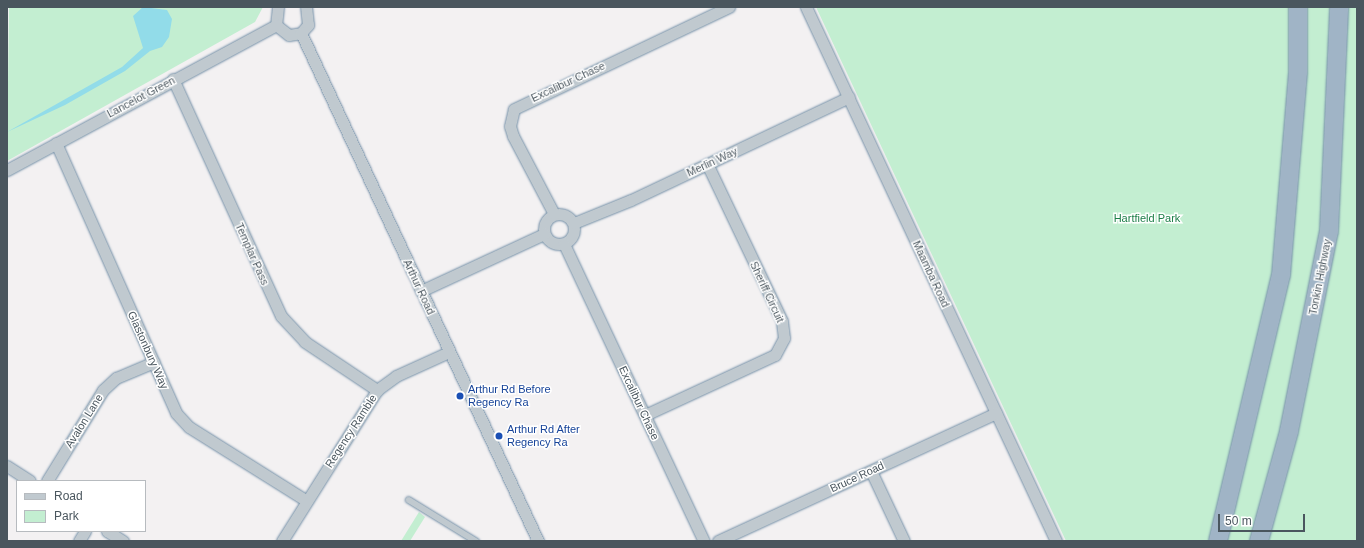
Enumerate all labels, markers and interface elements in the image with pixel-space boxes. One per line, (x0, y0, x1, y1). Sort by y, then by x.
street label: Excalibur Chase (529, 59, 607, 105)
street label: Lancelot Green (105, 74, 177, 120)
street label: Merlin Way (684, 144, 740, 180)
park label: Hartfield Park (1114, 211, 1180, 225)
street label: Templar Pass (232, 221, 272, 287)
street label: Tonkin Highway (1306, 238, 1334, 316)
street label: Maamba Road (910, 239, 952, 309)
street label: Arthur Road (400, 257, 438, 317)
street label: Sheriff Circuit (747, 259, 787, 325)
street label: Glastonbury Way (125, 309, 171, 391)
street label: Excalibur Chase (616, 364, 662, 442)
place label: Arthur Rd Before Regency Ra (468, 383, 551, 409)
marker: Arthur Rd Before Regency Ra (455, 391, 465, 401)
street label: Avalon Lane (62, 392, 106, 450)
street label: Regency Ramble (322, 392, 380, 470)
place label: Arthur Rd After Regency Ra (507, 423, 580, 449)
marker: Arthur Rd After Regency Ra (494, 431, 504, 441)
street label: Bruce Road (828, 459, 886, 495)
legend (16, 480, 146, 532)
text: Road (54, 489, 83, 503)
scale bar (1220, 506, 1307, 532)
text: Park (54, 509, 79, 523)
text: 50 m (1225, 514, 1252, 528)

